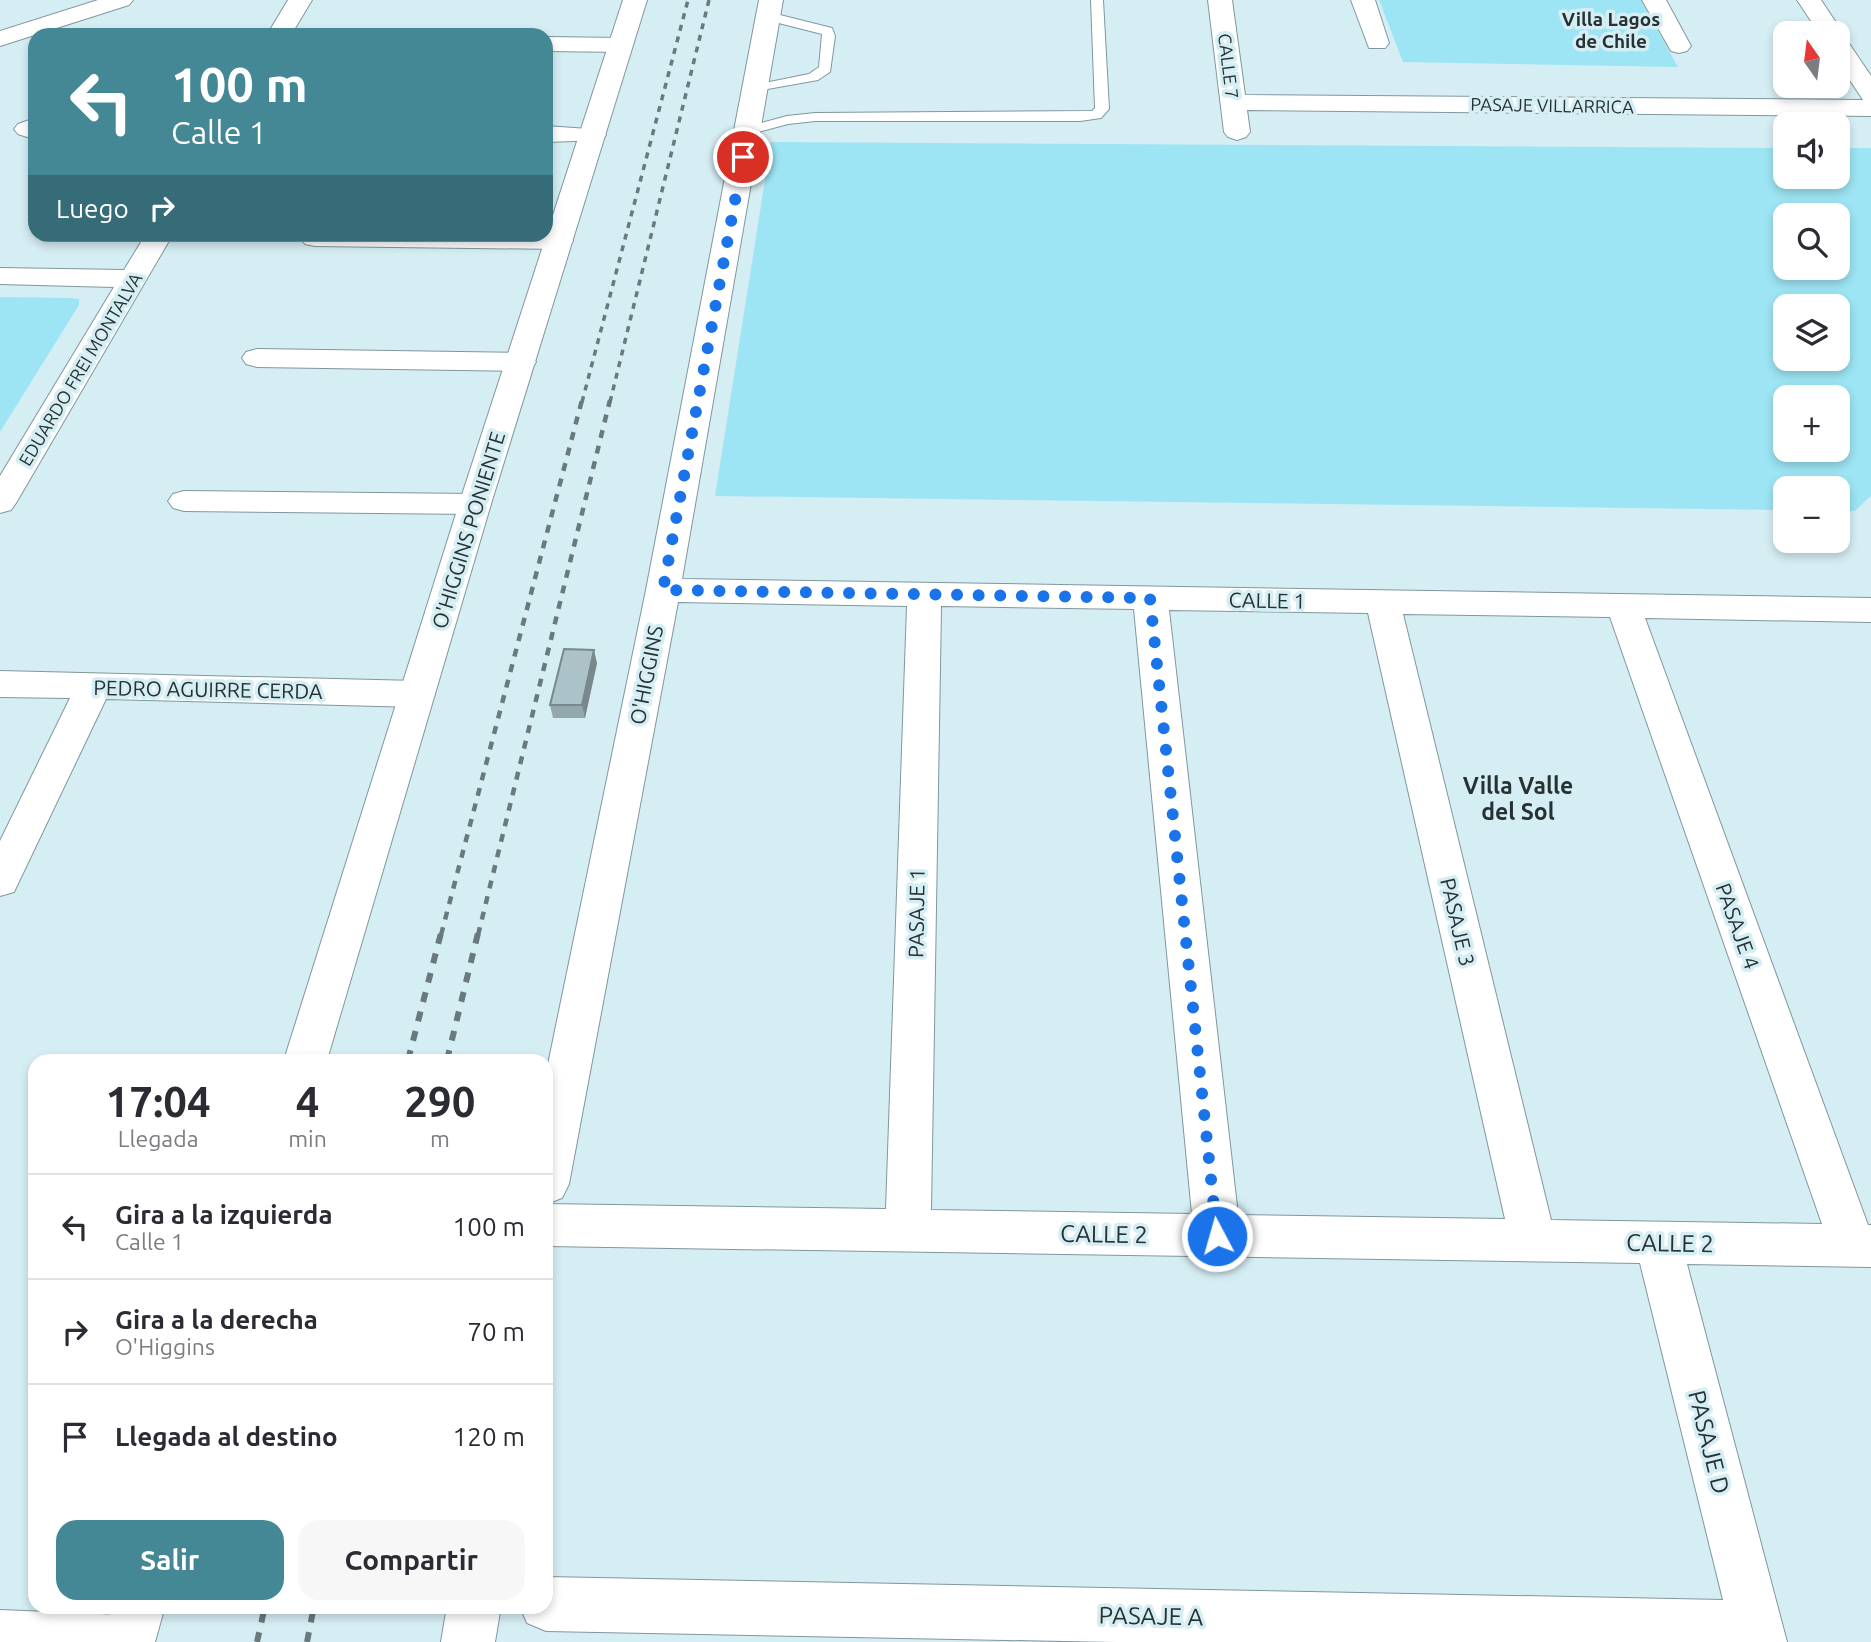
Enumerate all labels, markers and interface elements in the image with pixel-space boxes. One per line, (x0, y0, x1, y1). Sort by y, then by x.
district label: Villa Lagos de Chile (1562, 8, 1660, 52)
north arrow (1773, 21, 1850, 98)
map controls (1773, 21, 1850, 553)
street label: CALLE 7 (1215, 32, 1243, 100)
icon: left (56, 56, 147, 147)
text: 100 m (171, 56, 308, 111)
street label: PASAJE VILLARRICA (1470, 94, 1634, 116)
button: sound (1773, 112, 1850, 189)
text: Calle 1 (171, 114, 267, 150)
pin (713, 127, 773, 187)
icon: arrive (724, 138, 762, 176)
icon: right (143, 189, 181, 227)
text: Luego (56, 194, 129, 223)
button: search (1773, 203, 1850, 280)
street label: EDUARDO FREI MONTALVA (14, 269, 146, 469)
button: layers (1773, 294, 1850, 371)
button: + (1773, 385, 1850, 462)
street label: O'HIGGINS PONIENTE (427, 429, 509, 631)
button: − (1773, 476, 1850, 553)
street label: CALLE 1 (1228, 587, 1306, 613)
street label: O'HIGGINS (625, 623, 667, 727)
street label: PEDRO AGUIRRE CERDA (93, 675, 323, 703)
district label: Villa Valle del Sol (1463, 773, 1573, 824)
street label: PASAJE 1 (903, 868, 929, 958)
street label: PASAJE 3 (1436, 876, 1480, 968)
street label: PASAJE 4 (1711, 880, 1765, 972)
text: 17:04 (106, 1078, 211, 1125)
text: 4 (296, 1078, 319, 1125)
text: 290 (404, 1078, 475, 1125)
text: Llegada (118, 1126, 198, 1151)
text: min (288, 1126, 327, 1151)
text: m (430, 1126, 450, 1151)
position arrow (1180, 1199, 1254, 1273)
text: Gira a la izquierda (115, 1200, 333, 1229)
icon: left (56, 1208, 94, 1246)
text: 100 m (453, 1212, 525, 1241)
street label: CALLE 2 (1060, 1220, 1148, 1248)
text: Calle 1 (115, 1229, 184, 1254)
street label: CALLE 2 (1626, 1229, 1714, 1257)
text: Gira a la derecha (115, 1305, 318, 1334)
icon: right (56, 1313, 94, 1351)
text: 70 m (467, 1317, 525, 1346)
text: O'Higgins (115, 1334, 215, 1359)
street label: PASAJE D (1683, 1387, 1735, 1497)
icon: arrive (56, 1418, 94, 1456)
text: Llegada al destino (115, 1422, 338, 1451)
text: 120 m (453, 1422, 525, 1451)
button: Salir (56, 1520, 284, 1600)
button: Compartir (298, 1520, 525, 1600)
street label: PASAJE A (1098, 1602, 1204, 1630)

